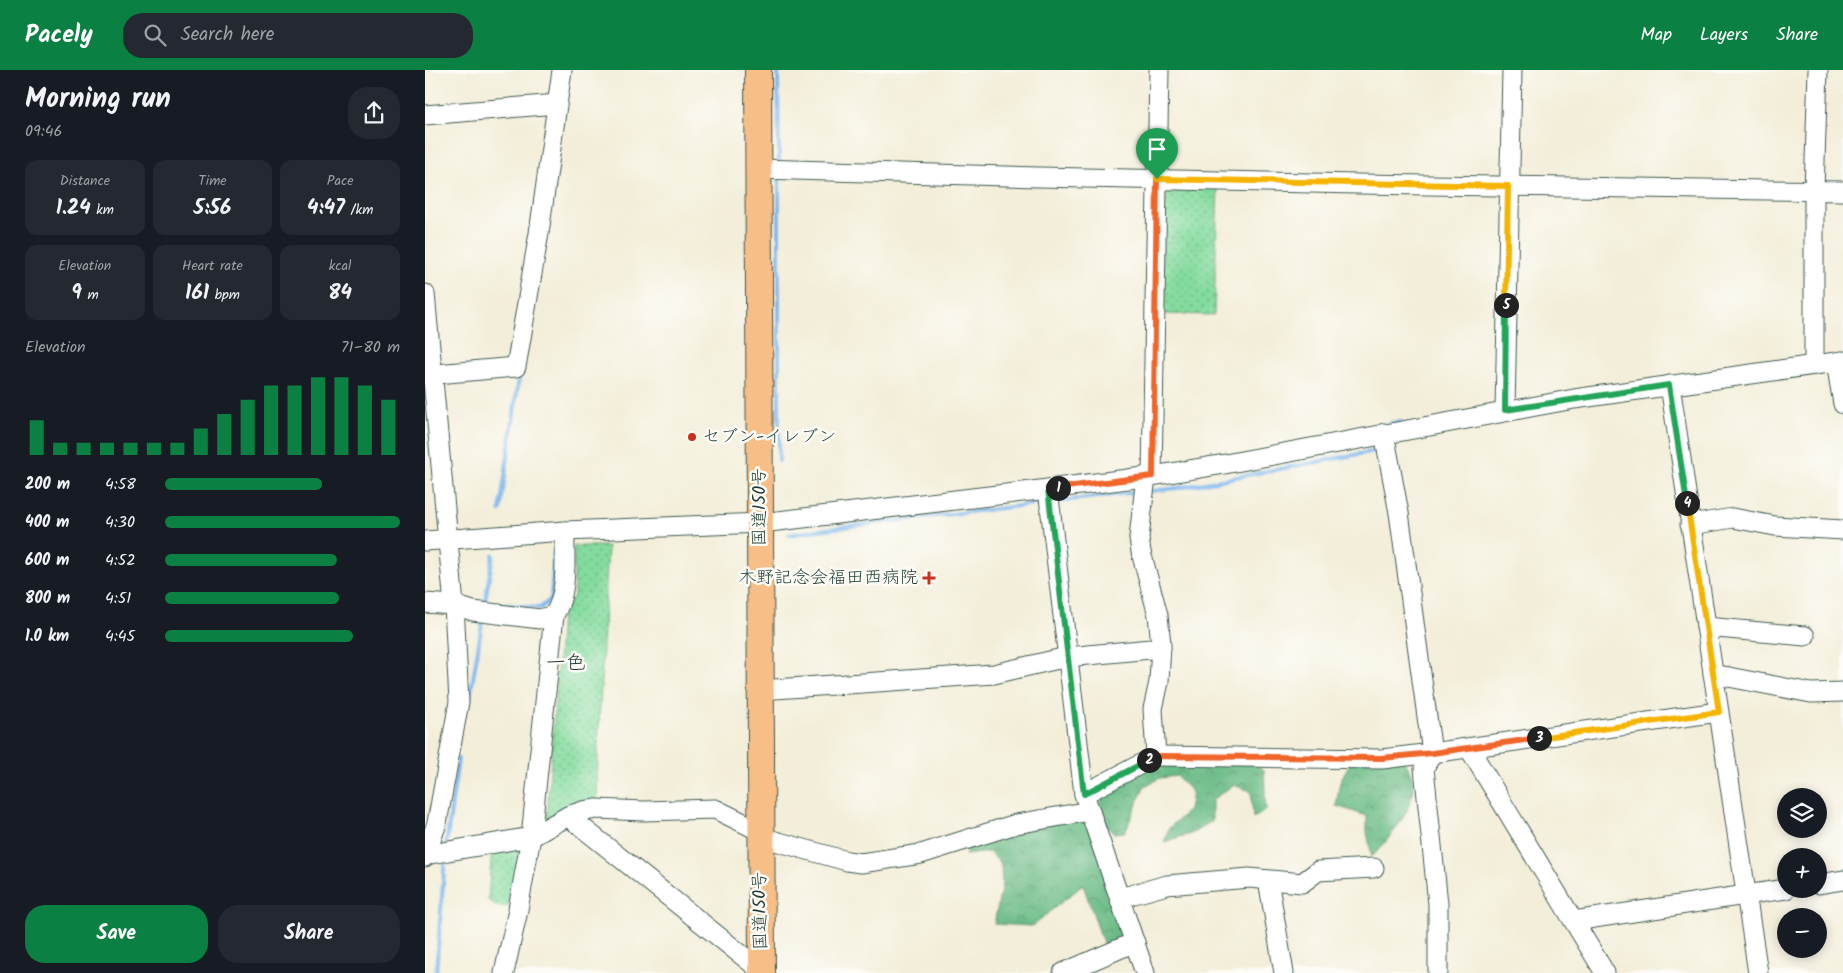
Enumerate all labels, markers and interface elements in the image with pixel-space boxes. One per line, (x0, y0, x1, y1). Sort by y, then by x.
search box (123, 13, 473, 58)
text: Pacely (25, 16, 93, 55)
text: Search here (181, 20, 274, 50)
icon: search (141, 21, 169, 49)
text: Map (1641, 21, 1672, 50)
text: Layers (1700, 21, 1748, 50)
text: Share (1776, 21, 1818, 50)
text: Morning run (25, 77, 171, 122)
button: share (348, 87, 400, 139)
text: 09:46 (25, 119, 62, 144)
pin (1136, 128, 1178, 179)
icon: arrive (1143, 135, 1171, 163)
text: Distance (60, 170, 110, 192)
text: Time (198, 170, 227, 192)
text: Pace (327, 170, 354, 192)
text: 1.24 (56, 192, 91, 225)
text: 5:56 (194, 192, 231, 225)
text: 4:47 (307, 192, 345, 225)
text: km (91, 199, 114, 221)
text: /km (345, 199, 373, 221)
text: Elevation (58, 255, 111, 277)
text: Heart rate (182, 255, 243, 277)
text: kcal (329, 255, 352, 277)
text: 9 (71, 277, 82, 310)
text: 161 (185, 277, 209, 310)
text: 84 (328, 277, 352, 310)
text: m (82, 284, 99, 306)
text: bpm (209, 284, 240, 306)
pin: 5 (1493, 292, 1519, 318)
text: 5 (1503, 294, 1510, 316)
text: Elevation (25, 335, 86, 360)
text: 71–80 m (341, 335, 400, 360)
place label: セブン-イレブン (702, 423, 836, 452)
marker: セブン-イレブン (686, 431, 698, 443)
street label: 国道150号 (746, 468, 775, 546)
text: 200 m (25, 472, 70, 497)
text: 4:58 (105, 472, 136, 497)
pin: 1 (1045, 476, 1071, 500)
text: 1 (1056, 477, 1061, 499)
pin: 4 (1675, 490, 1699, 516)
text: 4 (1684, 492, 1691, 514)
text: 400 m (25, 510, 69, 535)
text: 4:30 (105, 510, 135, 535)
text: 600 m (25, 548, 69, 573)
text: 4:52 (105, 548, 136, 573)
place label: 木野記念会福田西病院 (738, 564, 918, 593)
marker: 木野記念会福田西病院 (922, 571, 936, 585)
text: 800 m (25, 586, 70, 611)
text: 4:51 (105, 586, 131, 611)
text: 1.0 km (25, 624, 69, 649)
text: 4:45 (105, 624, 135, 649)
district label: 一色 (546, 648, 586, 680)
pin: 3 (1527, 726, 1551, 750)
text: 3 (1536, 727, 1543, 749)
pin: 2 (1137, 748, 1161, 772)
text: 2 (1145, 749, 1154, 771)
map controls (1777, 788, 1827, 958)
button: layers (1777, 788, 1827, 838)
button: + (1777, 848, 1827, 898)
street label: 国道150号 (746, 872, 776, 950)
button: Save (25, 905, 208, 963)
button: Share (218, 905, 400, 963)
button: − (1777, 908, 1827, 958)

